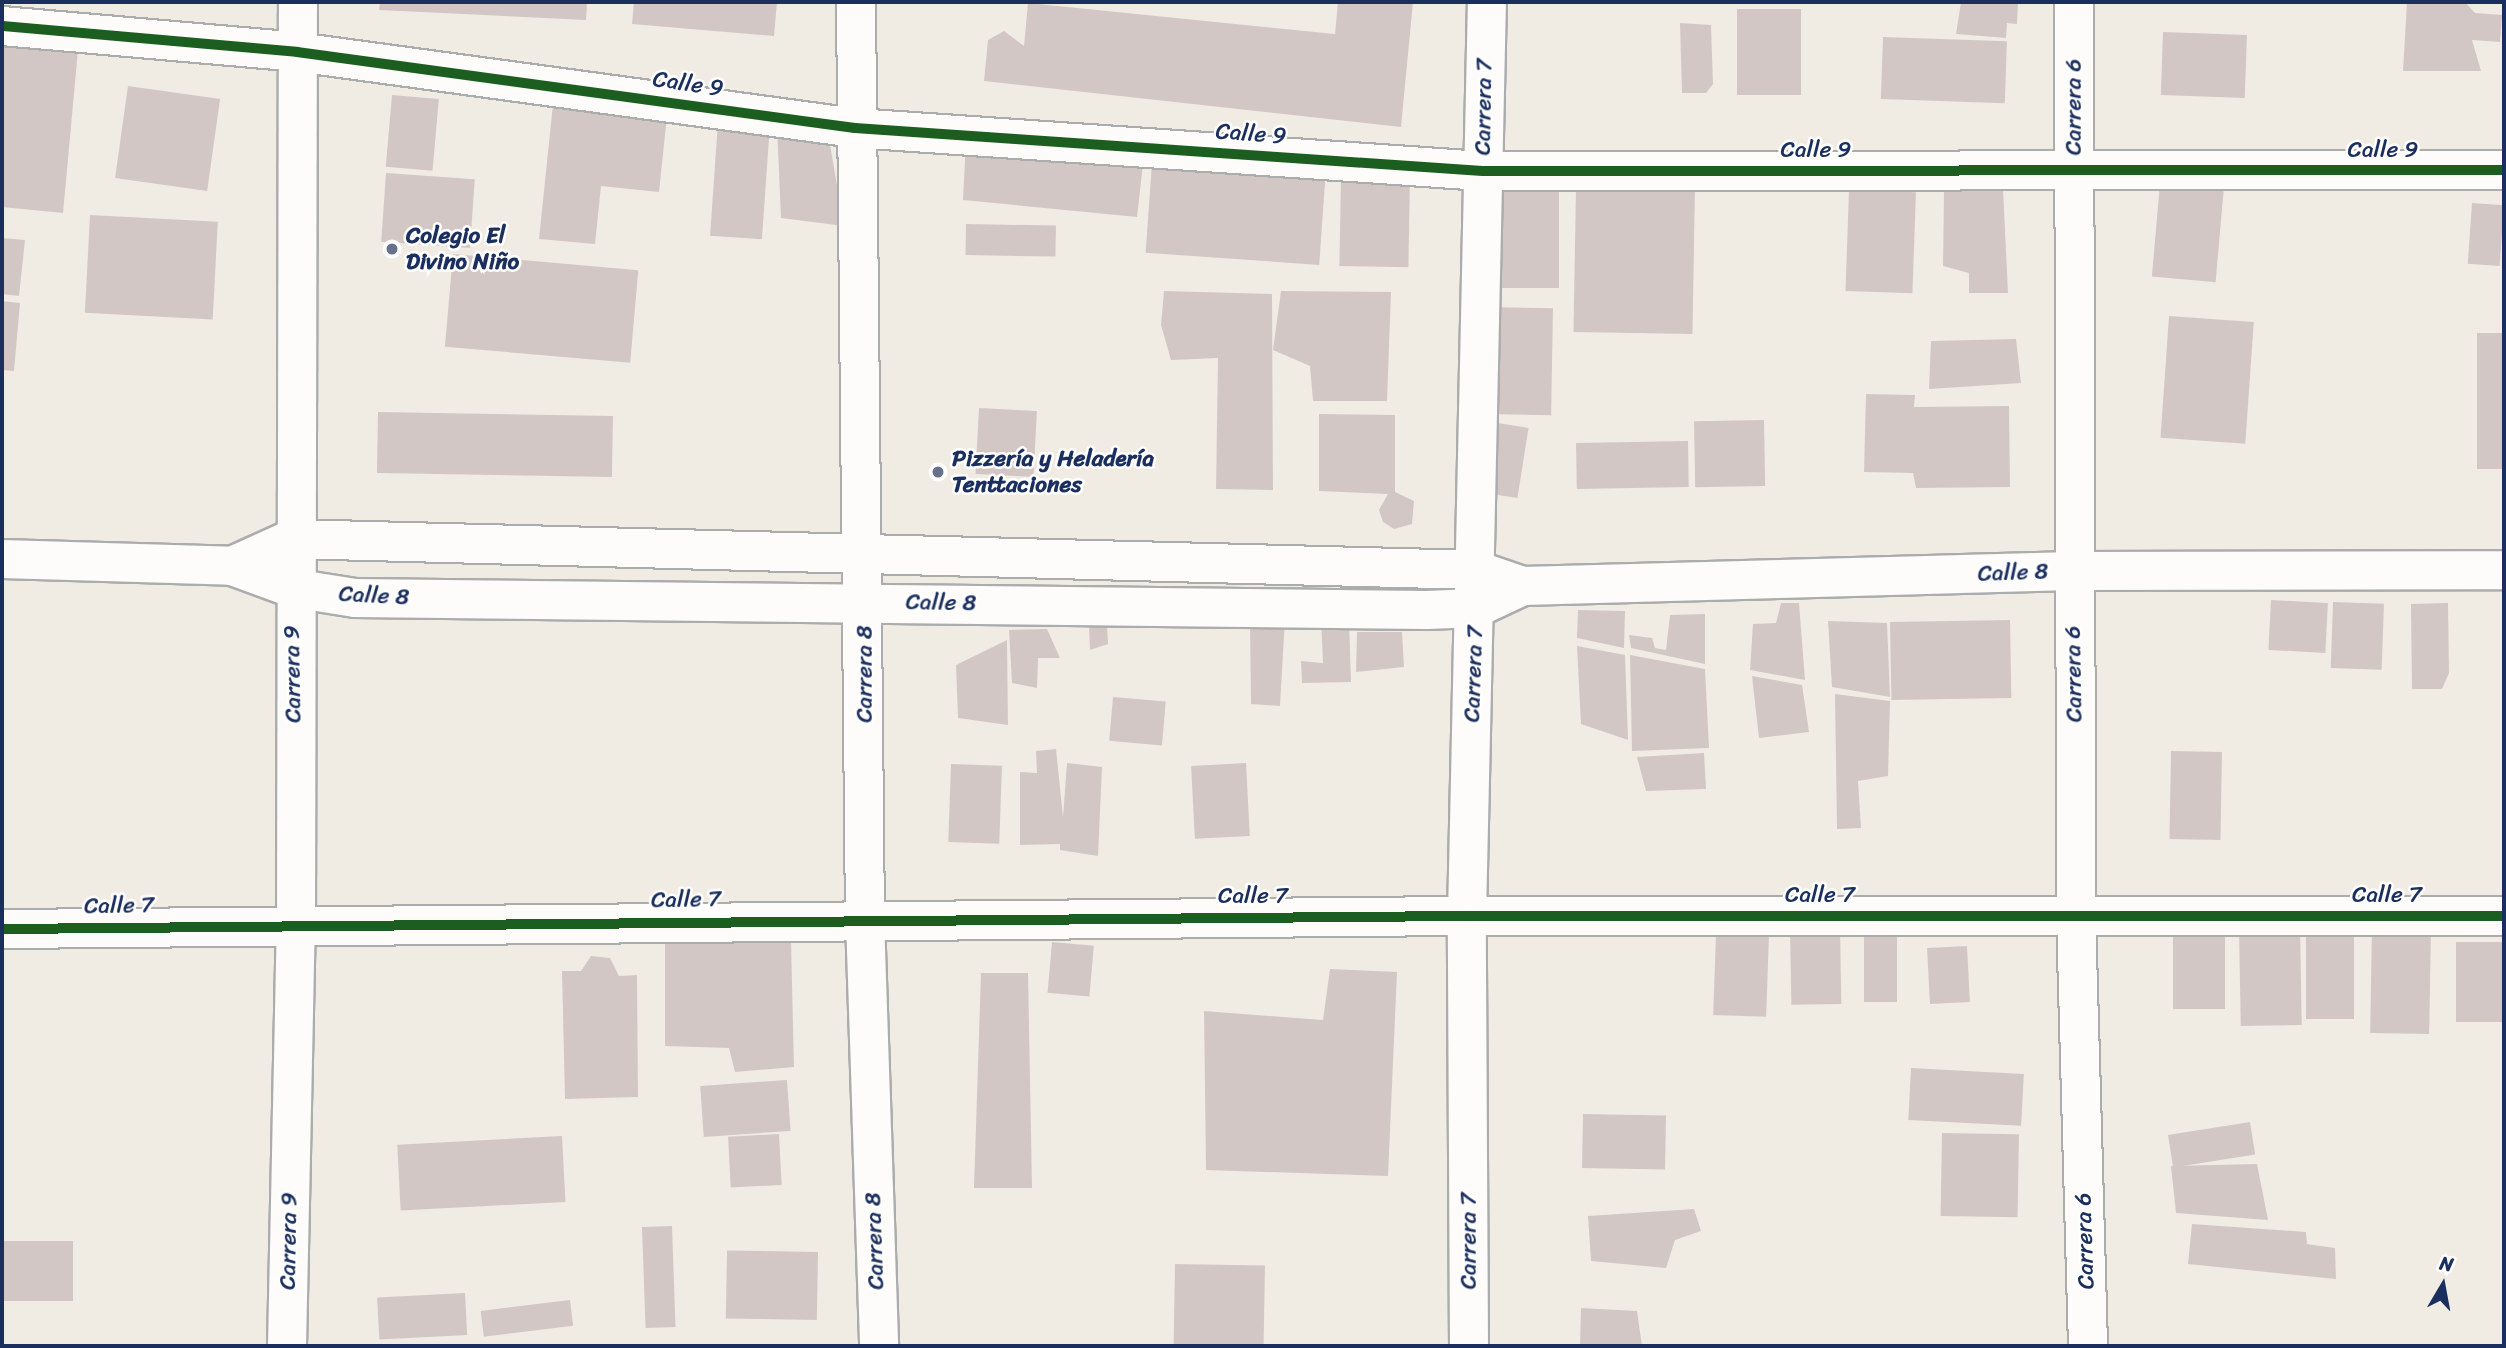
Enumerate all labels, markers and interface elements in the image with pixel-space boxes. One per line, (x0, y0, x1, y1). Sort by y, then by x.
street label: Carrera 7 (1469, 58, 1499, 156)
street label: Carrera 6 (2060, 59, 2088, 155)
street label: Calle 9 (651, 65, 725, 103)
street label: Calle 9 (1215, 118, 1287, 150)
street label: Calle 9 (1781, 136, 1851, 164)
street label: Calle 9 (2348, 136, 2418, 164)
place label: Colegio El Divino Niño (406, 222, 519, 276)
marker: Colegio El Divino Niño (384, 241, 400, 257)
place label: Pizzería y Heladería Tenttaciones (952, 445, 1154, 499)
marker: Pizzería y Heladería Tenttaciones (930, 464, 946, 480)
street label: Calle 8 (1977, 558, 2049, 588)
street label: Calle 8 (338, 580, 410, 612)
street label: Calle 8 (905, 589, 977, 617)
street label: Carrera 9 (278, 625, 308, 723)
street label: Carrera 8 (851, 625, 879, 723)
street label: Carrera 7 (1459, 625, 1489, 723)
street label: Carrera 6 (2059, 625, 2089, 723)
street label: Calle 7 (1785, 881, 1855, 909)
street label: Calle 7 (2352, 881, 2422, 909)
street label: Calle 7 (1218, 882, 1288, 910)
street label: Calle 7 (651, 886, 721, 914)
street label: Calle 7 (84, 892, 154, 920)
street label: Carrera 9 (274, 1192, 304, 1290)
street label: Carrera 8 (860, 1192, 890, 1290)
street label: Carrera 6 (2070, 1192, 2100, 1290)
street label: Carrera 7 (1455, 1193, 1483, 1289)
text: N (2437, 1246, 2456, 1281)
north arrow (2408, 1250, 2478, 1320)

